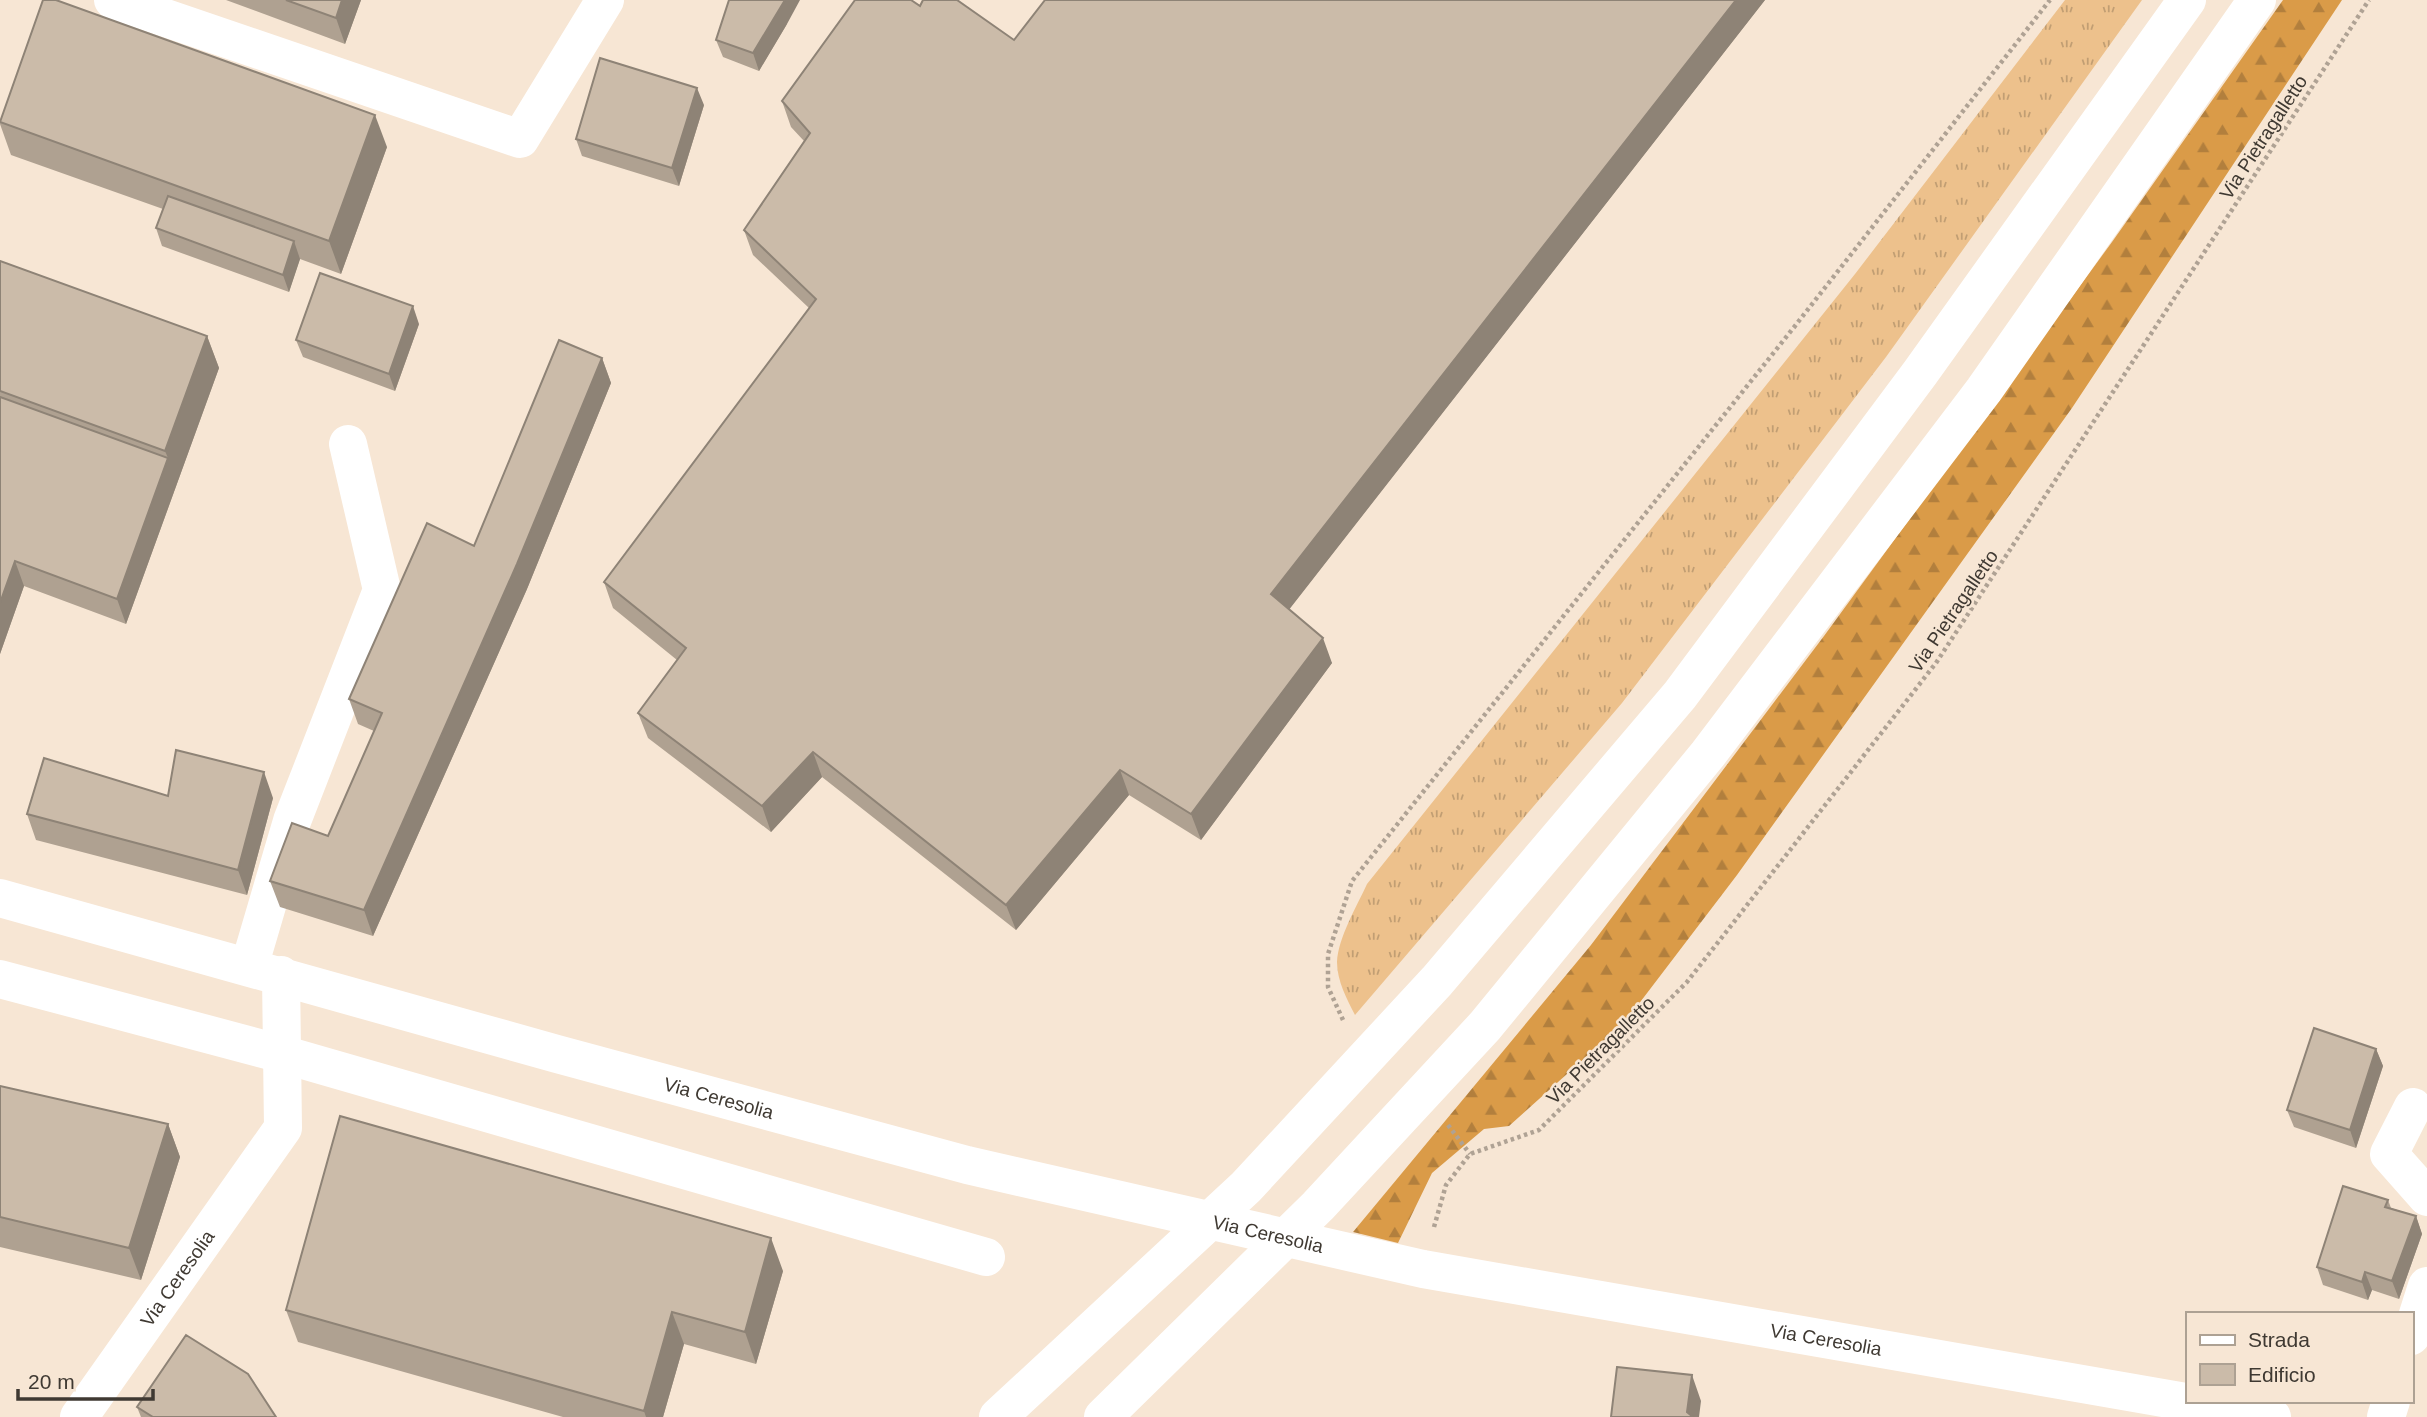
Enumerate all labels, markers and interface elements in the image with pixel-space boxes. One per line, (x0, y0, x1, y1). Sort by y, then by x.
street label: Via Pietragalletto (2216, 71, 2311, 203)
street label: Via Pietragalletto (1905, 546, 2002, 677)
street label: Via Pietragalletto (1542, 992, 1658, 1108)
street label: Via Ceresolia (661, 1073, 776, 1123)
street label: Via Ceresolia (1211, 1211, 1326, 1257)
street label: Via Ceresolia (136, 1226, 219, 1331)
legend (2186, 1312, 2413, 1403)
street label: Via Ceresolia (1769, 1320, 1884, 1360)
text: Strada (2248, 1328, 2310, 1351)
scale bar (18, 1358, 152, 1402)
text: Edificio (2248, 1363, 2316, 1386)
text: 20 m (28, 1370, 75, 1393)

